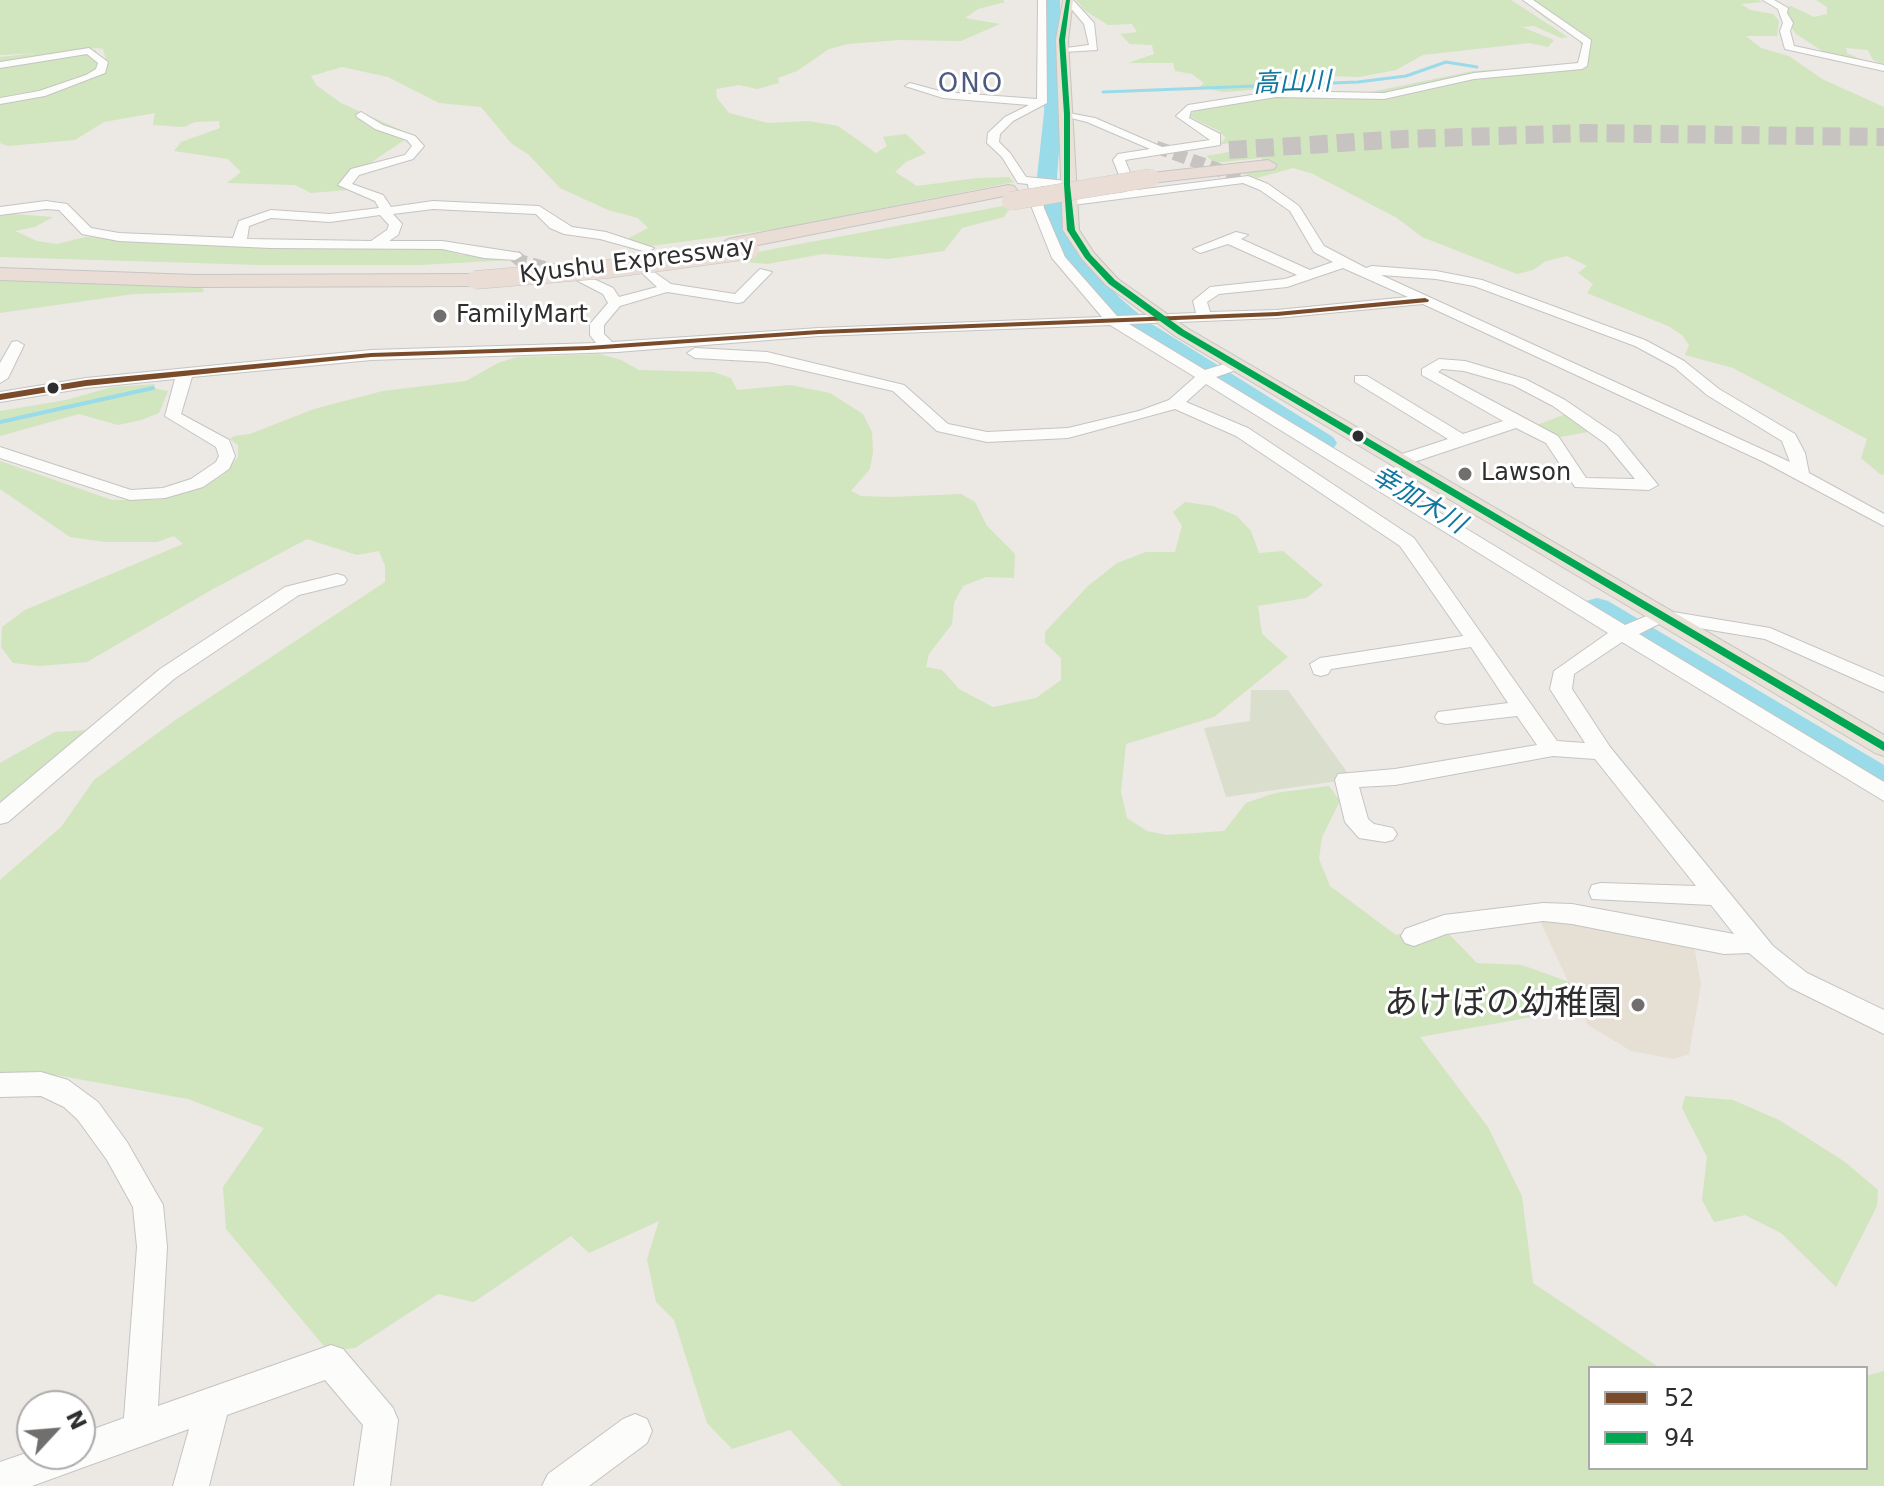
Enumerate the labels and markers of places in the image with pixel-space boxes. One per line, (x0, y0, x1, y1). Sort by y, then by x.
place label: FamilyMart (456, 302, 588, 330)
marker: FamilyMart (431, 307, 449, 325)
unlabelled marker (45, 380, 61, 396)
unlabelled marker (1350, 428, 1366, 444)
place label: Lawson (1481, 460, 1571, 488)
marker: Lawson (1456, 465, 1474, 483)
place label: あけぼの幼稚園 (1384, 985, 1622, 1025)
marker: あけぼの幼稚園 (1629, 996, 1647, 1014)

